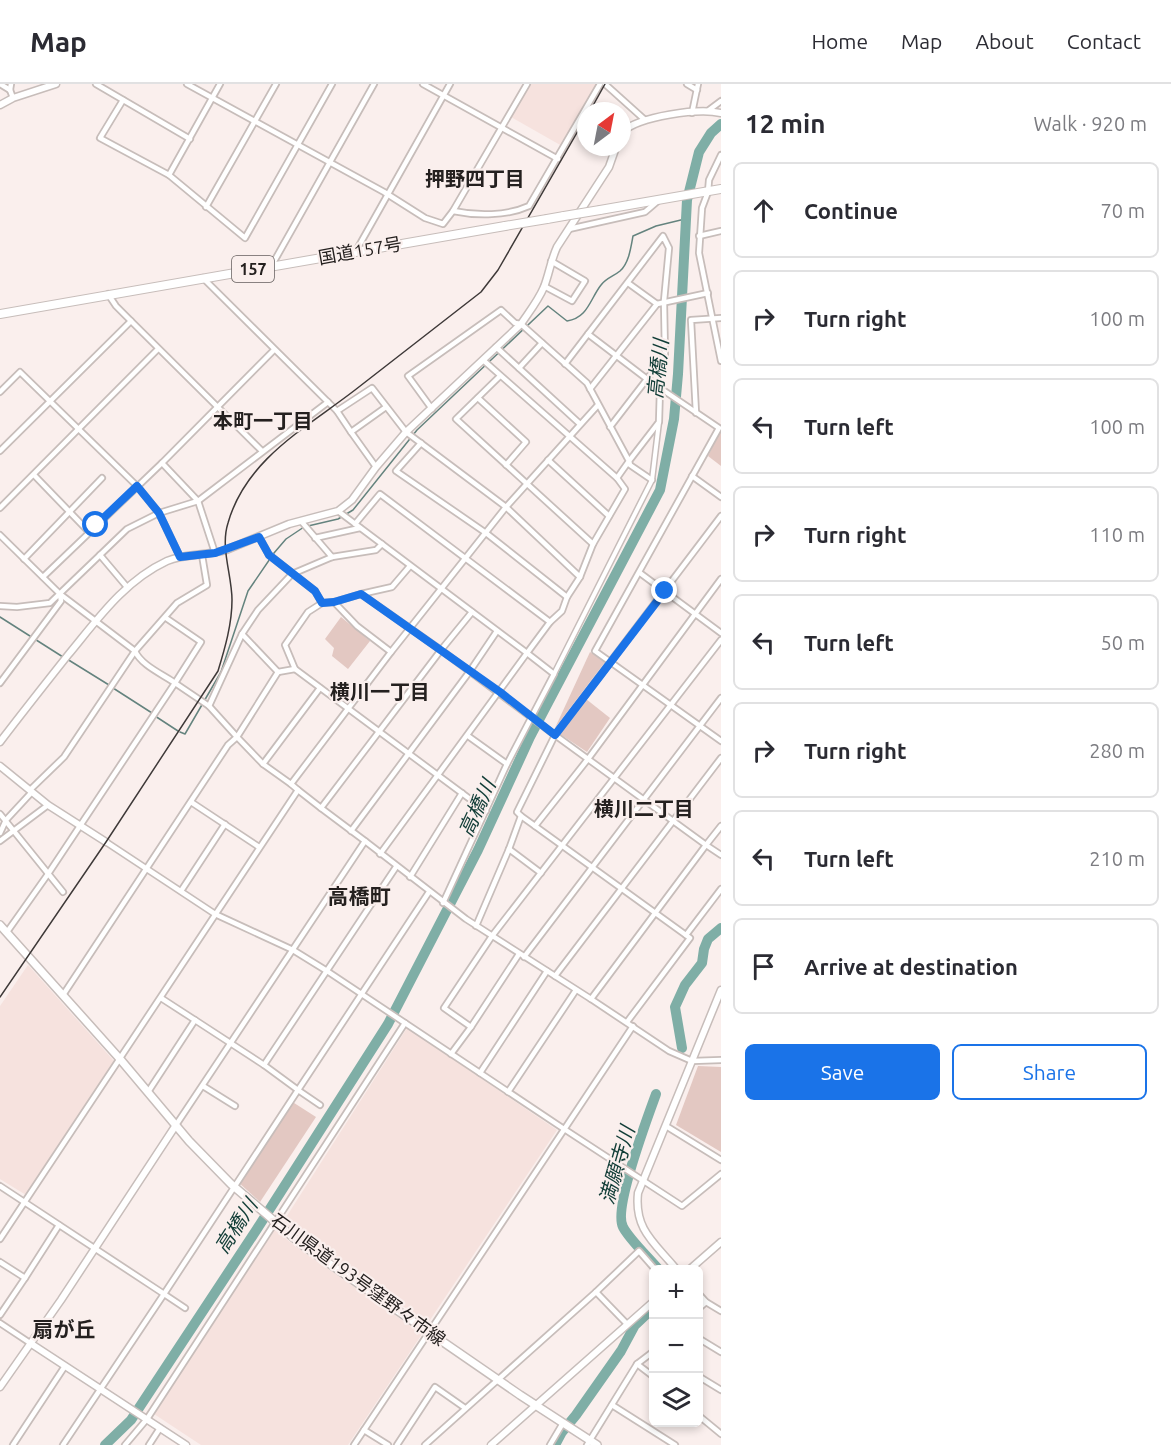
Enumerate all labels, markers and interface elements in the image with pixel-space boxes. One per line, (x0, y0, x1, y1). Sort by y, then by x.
text: Map (30, 26, 87, 57)
text: Home (811, 29, 868, 53)
text: Map (901, 29, 942, 53)
text: About (975, 29, 1034, 53)
text: Contact (1067, 29, 1141, 53)
north arrow (577, 102, 631, 156)
text: 12 min (745, 109, 825, 138)
text: Walk · 920 m (1034, 112, 1147, 135)
district label: 押野四丁目 (425, 167, 525, 190)
icon: ahead (747, 194, 780, 227)
text: Continue (804, 198, 898, 223)
text: 70 m (1101, 199, 1145, 222)
street label: 国道157号 (316, 233, 403, 267)
road number: 157 (232, 256, 274, 282)
icon: right (747, 302, 780, 335)
text: Turn right (804, 306, 906, 331)
text: 100 m (1089, 307, 1145, 330)
water label: 高橋川 (643, 336, 672, 400)
district label: 本町一丁目 (213, 409, 313, 432)
icon: left (747, 410, 780, 443)
text: Turn left (804, 414, 894, 439)
text: 100 m (1089, 415, 1145, 438)
route start (82, 511, 108, 537)
icon: right (747, 518, 780, 551)
text: Turn right (804, 522, 906, 547)
text: 110 m (1089, 523, 1145, 546)
route end (651, 577, 677, 603)
icon: left (747, 626, 780, 659)
text: Turn left (804, 630, 894, 655)
text: 50 m (1101, 631, 1145, 654)
district label: 横川一丁目 (330, 680, 430, 703)
icon: right (747, 734, 780, 767)
text: Turn right (804, 738, 906, 763)
text: 280 m (1089, 739, 1145, 762)
water label: 高橋川 (453, 774, 500, 840)
district label: 横川二丁目 (594, 797, 694, 820)
icon: left (747, 842, 780, 875)
text: Turn left (804, 846, 894, 871)
text: 210 m (1089, 847, 1145, 870)
district label: 高橋町 (328, 884, 391, 908)
icon: arrive (747, 950, 780, 983)
text: Arrive at destination (804, 954, 1018, 979)
button: Save (745, 1044, 940, 1100)
button: Share (952, 1044, 1147, 1100)
water label: 満願寺川 (594, 1121, 639, 1206)
water label: 高橋川 (210, 1193, 263, 1257)
street label: 石川県道193号窪野々市線 (268, 1209, 450, 1349)
map controls (649, 1265, 703, 1427)
button: + (649, 1265, 703, 1319)
district label: 扇が丘 (33, 1317, 96, 1341)
button: − (649, 1319, 703, 1373)
button: layers (649, 1373, 703, 1427)

